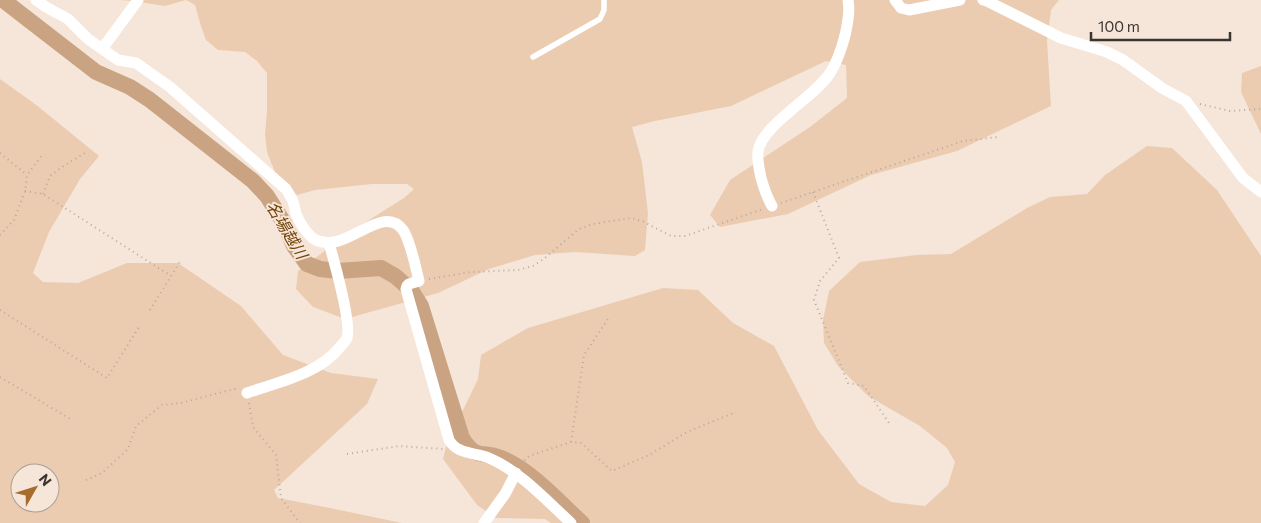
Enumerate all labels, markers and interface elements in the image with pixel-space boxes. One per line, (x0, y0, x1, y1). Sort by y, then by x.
scale bar (1091, 10, 1230, 42)
text: 100 m (1098, 17, 1140, 35)
water label: 名場越川 (263, 197, 313, 264)
north arrow (10, 463, 60, 513)
text: N (36, 470, 55, 489)

